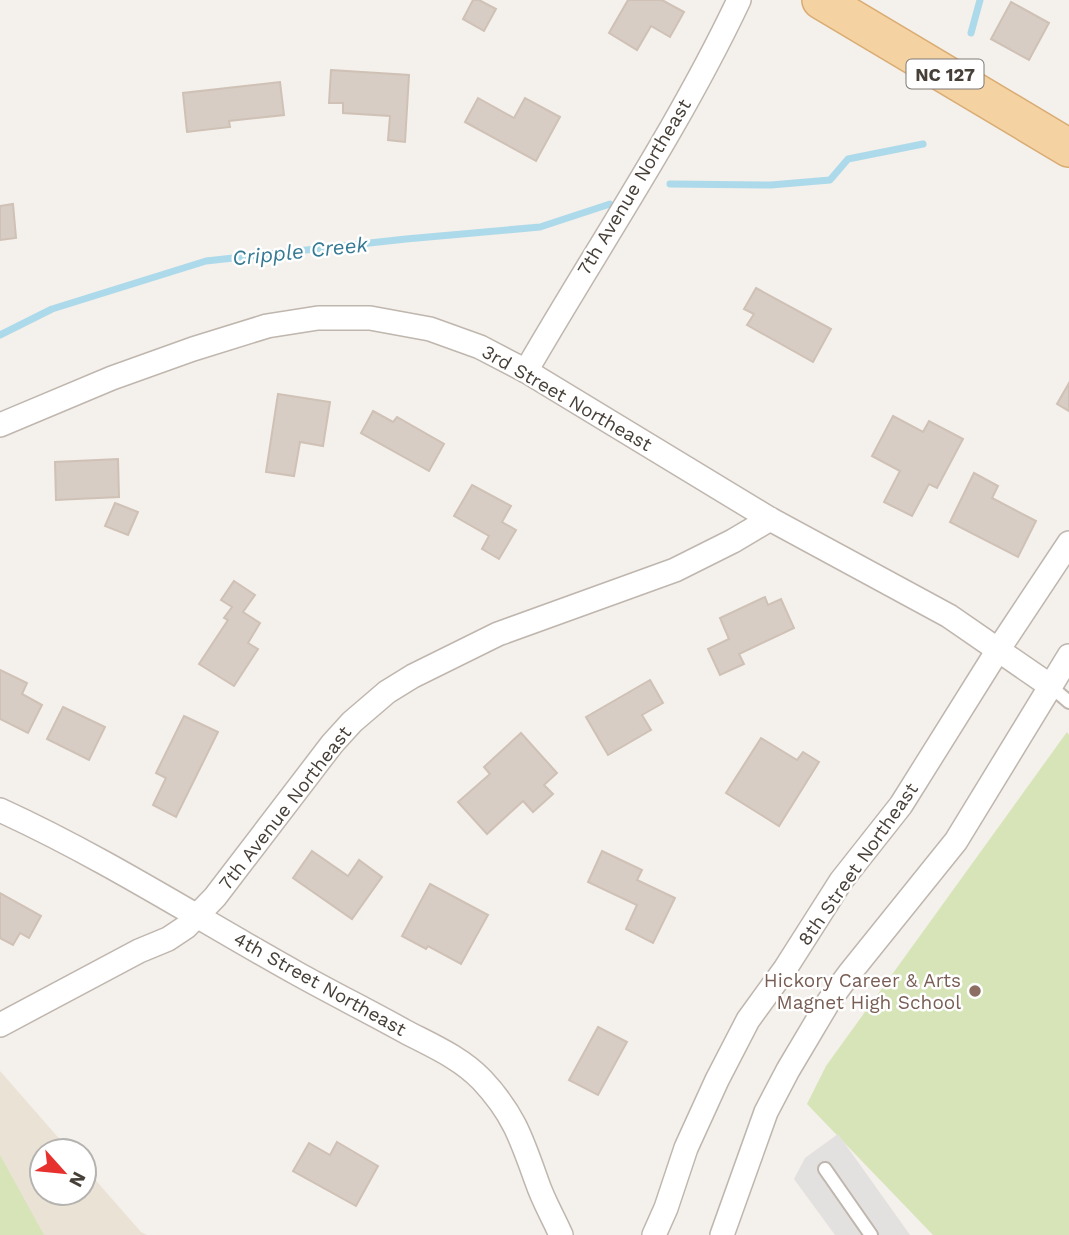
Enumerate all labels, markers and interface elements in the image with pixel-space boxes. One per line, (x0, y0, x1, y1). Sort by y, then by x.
road number: NC 127 (906, 60, 984, 88)
street label: 7th Avenue Northeast (572, 95, 696, 279)
water label: Cripple Creek (231, 231, 370, 271)
street label: 3rd Street Northeast (478, 340, 656, 456)
street label: 7th Avenue Northeast (214, 721, 356, 895)
street label: 8th Street Northeast (793, 778, 923, 950)
street label: 4th Street Northeast (230, 927, 410, 1041)
place label: Hickory Career & Arts Magnet High School (764, 969, 961, 1014)
marker: Hickory Career & Arts Magnet High School (967, 983, 983, 999)
north arrow (28, 1137, 98, 1207)
text: N (64, 1168, 91, 1191)

